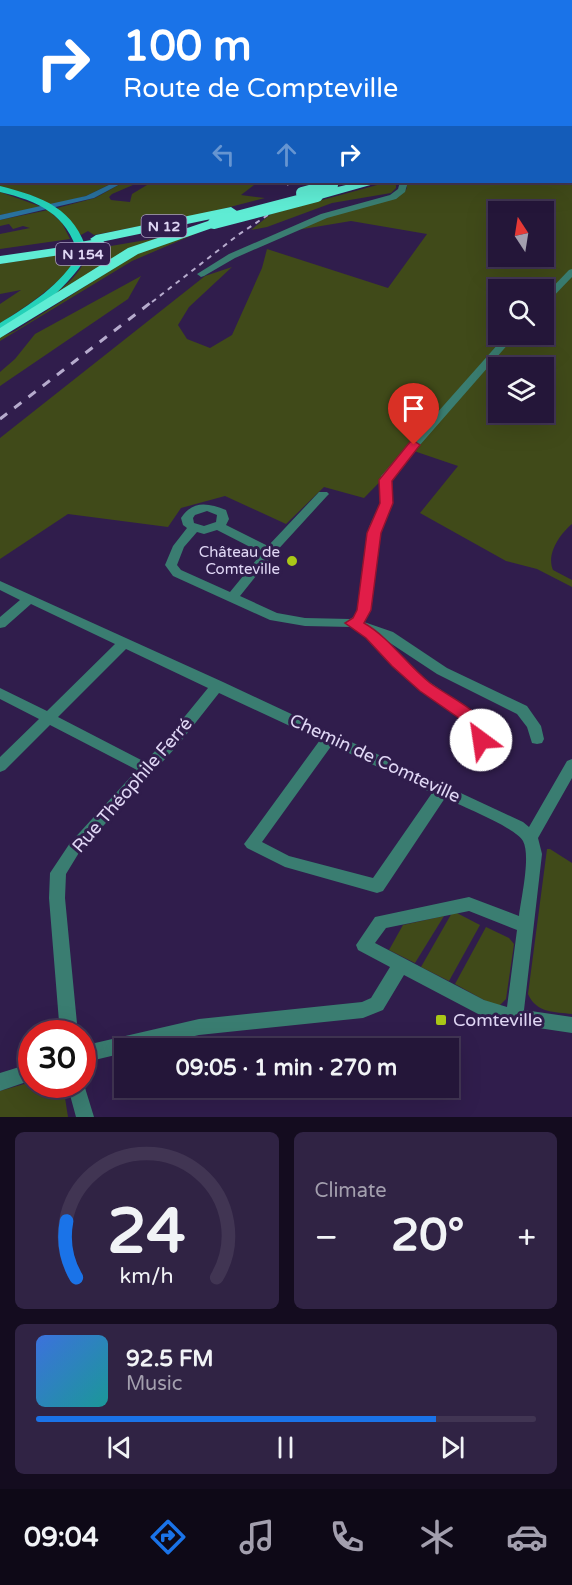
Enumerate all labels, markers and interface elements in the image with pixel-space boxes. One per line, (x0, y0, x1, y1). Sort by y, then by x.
text: 100 m (123, 21, 252, 72)
icon: right (24, 24, 102, 102)
text: Route de Compteville (123, 72, 398, 105)
icon: left (207, 138, 240, 171)
icon: ahead (270, 138, 303, 171)
icon: right (333, 138, 366, 171)
north arrow (488, 201, 554, 267)
map controls (488, 201, 554, 423)
road number: N 12 (142, 215, 186, 237)
road number: N 154 (56, 243, 110, 265)
button: search (488, 279, 554, 345)
button: layers (488, 357, 554, 423)
pin (388, 383, 439, 445)
icon: arrive (397, 392, 430, 425)
place label: Château de Comteville (199, 543, 280, 578)
marker: Château de Comteville (285, 554, 299, 568)
position arrow (449, 708, 513, 772)
street label: Chemin de Comteville (286, 709, 464, 807)
street label: Rue Théophile Ferré (67, 713, 197, 857)
place label: Comteville (453, 1009, 543, 1031)
marker: Comteville (434, 1013, 448, 1027)
speed limit sign: 30 (18, 1020, 96, 1098)
text: 09:05 · 1 min · 270 m (176, 1055, 397, 1081)
text: Climate (315, 1179, 387, 1203)
text: 24 (108, 1195, 186, 1270)
text: 20° (391, 1209, 464, 1263)
text: − (315, 1218, 338, 1257)
text: + (517, 1218, 536, 1257)
text: km/h (120, 1263, 174, 1289)
text: 92.5 FM (126, 1346, 214, 1372)
text: Music (126, 1372, 182, 1396)
icon: previous (103, 1431, 136, 1464)
icon: pause (269, 1431, 302, 1464)
icon: next (436, 1431, 469, 1464)
icon: directions (147, 1516, 189, 1558)
icon: music (236, 1516, 278, 1558)
icon: phone (326, 1516, 368, 1558)
icon: climate (416, 1516, 458, 1558)
icon: car (506, 1516, 548, 1558)
text: 09:04 (24, 1521, 99, 1554)

